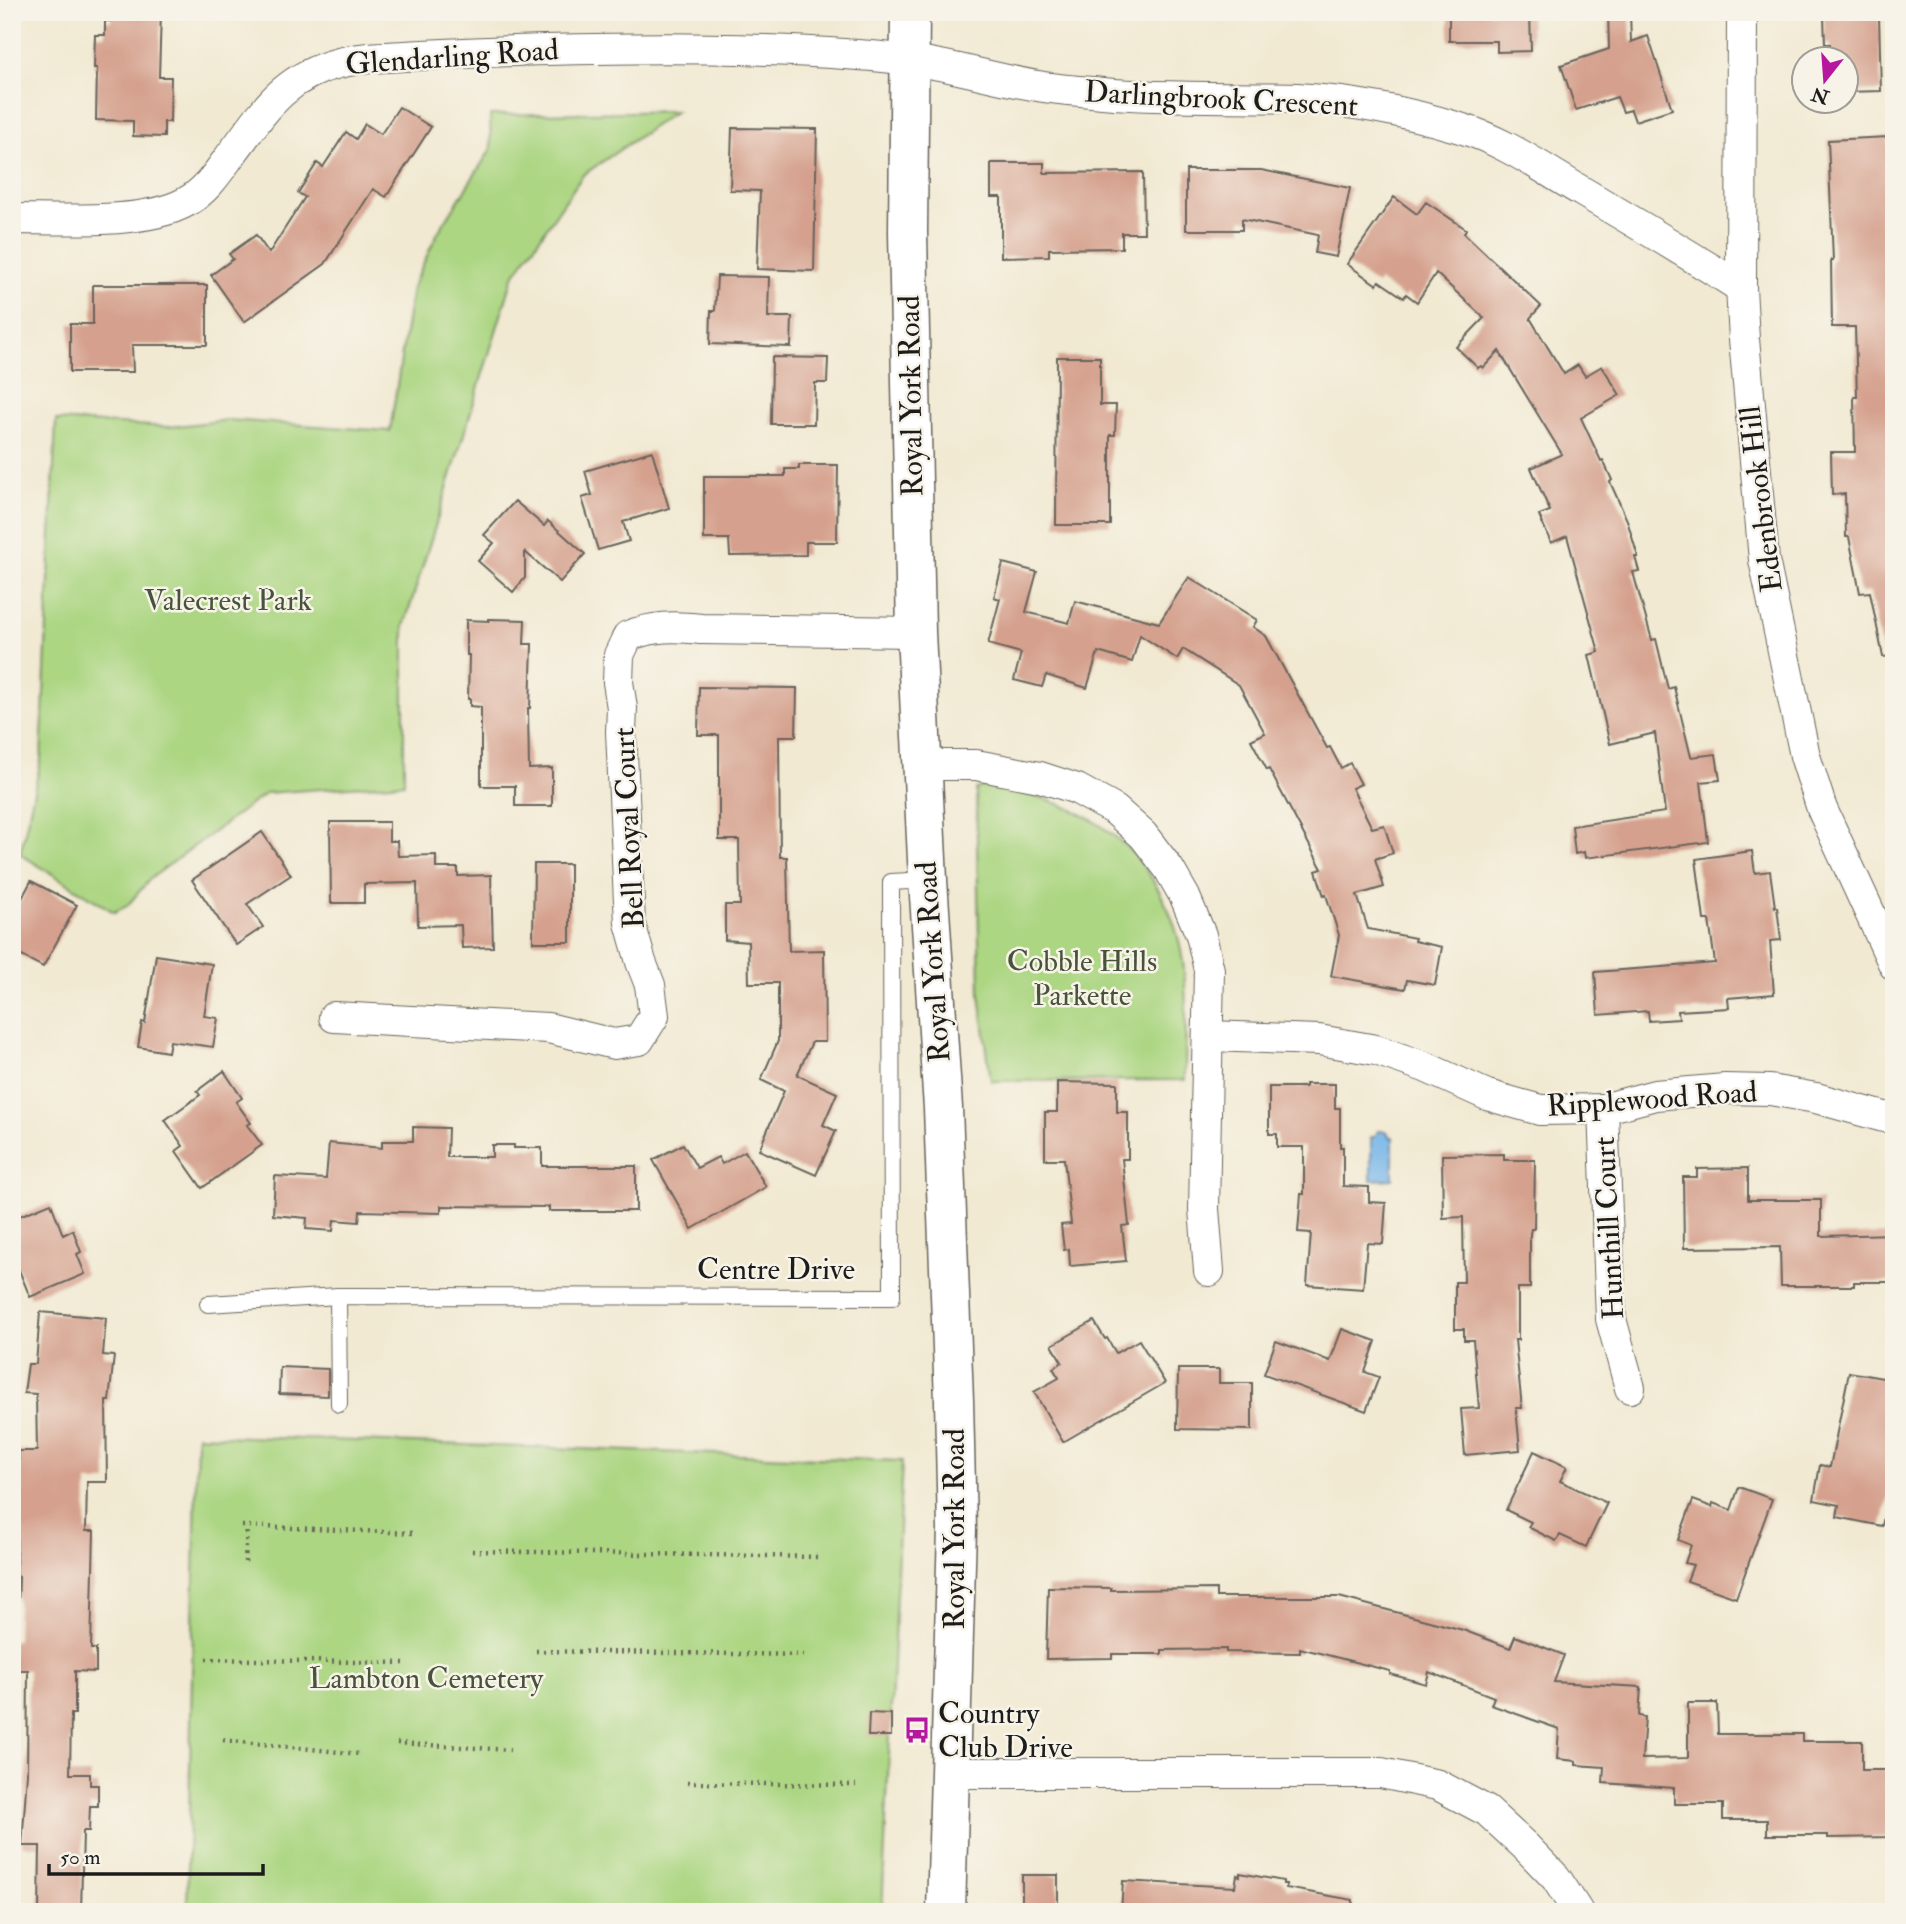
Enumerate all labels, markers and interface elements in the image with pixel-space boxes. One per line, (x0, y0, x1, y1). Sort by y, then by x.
street label: Glendarling Road (344, 31, 560, 83)
north arrow (1790, 46, 1860, 116)
street label: Darlingbrook Crescent (1083, 73, 1359, 125)
text: N (1808, 81, 1833, 110)
street label: Royal York Road (891, 295, 931, 497)
street label: Edenbrook Hill (1731, 403, 1791, 594)
park label: Valecrest Park (144, 582, 312, 619)
street label: Bell Royal Court (605, 726, 653, 930)
street label: Royal York Road (908, 860, 958, 1064)
park label: Cobble Hills Parkette (1007, 943, 1157, 1014)
street label: Ripplewood Road (1546, 1073, 1759, 1125)
street label: Hunthill Court (1586, 1135, 1632, 1320)
street label: Centre Drive (697, 1251, 855, 1288)
street label: Royal York Road (936, 1428, 973, 1630)
park label: Lambton Cemetery (309, 1660, 544, 1697)
place label: Country Club Drive (938, 1695, 1073, 1766)
bus stop icon: Country Club Drive (902, 1715, 932, 1745)
scale bar (49, 1833, 262, 1877)
text: 50 m (60, 1844, 101, 1871)

